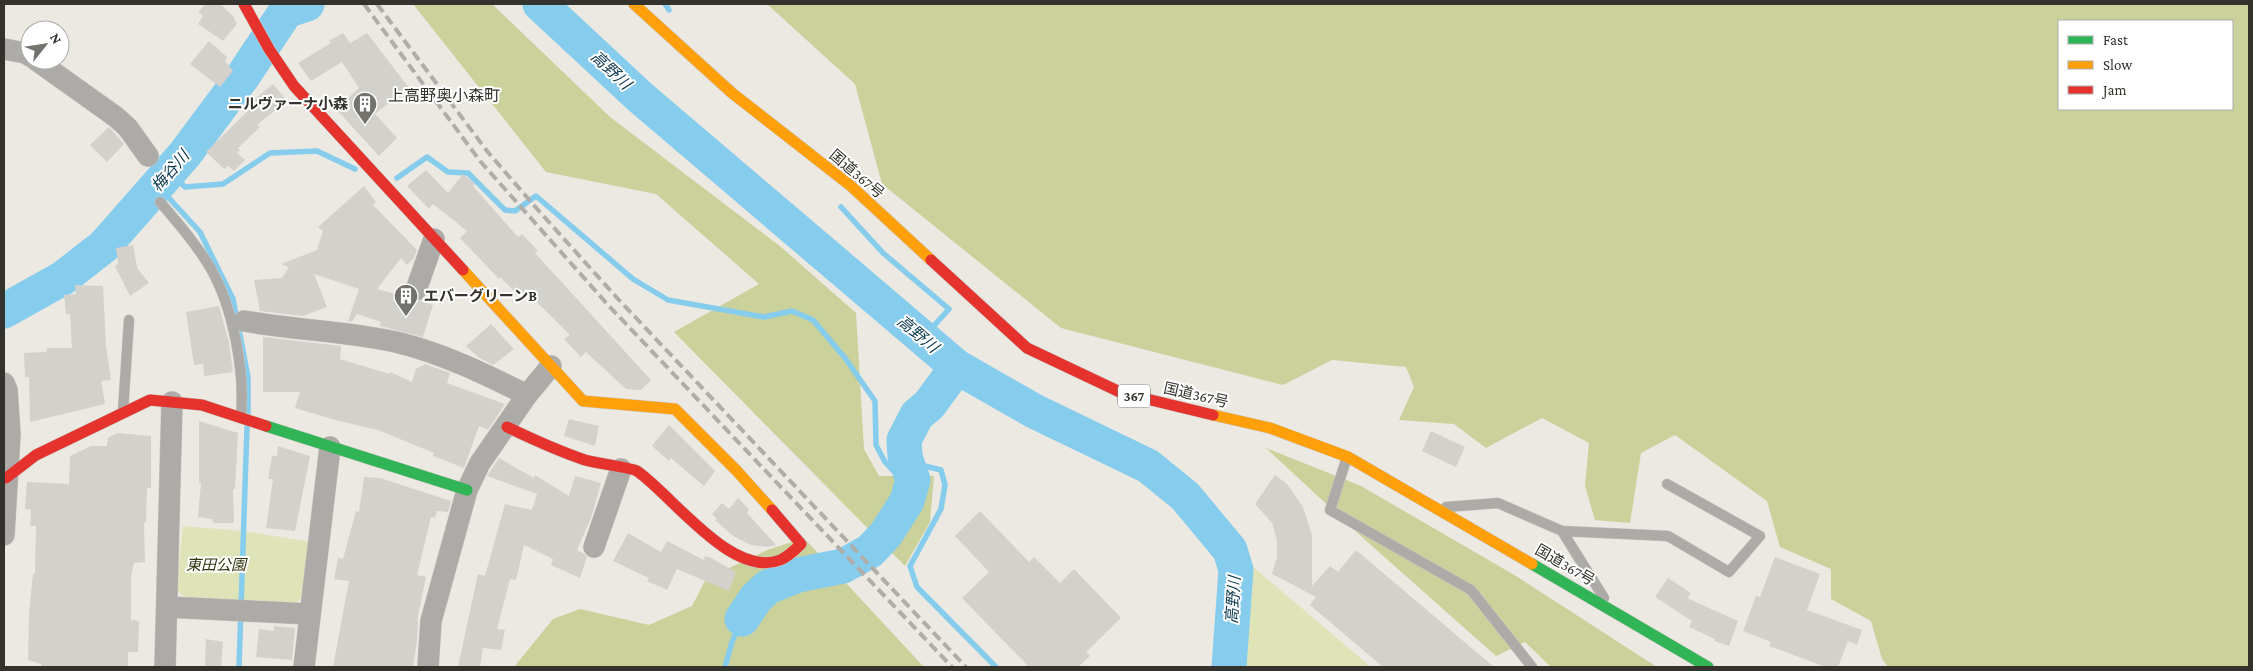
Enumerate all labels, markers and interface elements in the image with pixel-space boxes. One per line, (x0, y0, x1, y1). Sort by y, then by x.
north arrow (20, 20, 70, 70)
legend (2058, 20, 2233, 110)
text: N (47, 30, 66, 47)
text: Fast (2103, 32, 2129, 48)
water label: 高野川 (588, 47, 636, 94)
text: Slow (2103, 57, 2133, 73)
text: Jam (2101, 82, 2126, 99)
district label: 上高野奥小森町 (388, 87, 500, 104)
building icon: ニルヴァーナ小森 (352, 91, 378, 125)
place label: ニルヴァーナ小森 (228, 96, 348, 112)
water label: 梅谷川 (148, 146, 193, 195)
street label: 国道367号 (827, 147, 887, 201)
building icon: エバーグリーンB (393, 283, 419, 317)
place label: エバーグリーンB (424, 288, 537, 304)
water label: 高野川 (894, 312, 943, 357)
street label: 国道367号 (1162, 380, 1230, 410)
road number: 367 (1118, 384, 1150, 408)
street label: 国道367号 (1532, 542, 1598, 588)
park label: 東田公園 (186, 557, 248, 573)
water label: 高野川 (1223, 573, 1243, 625)

